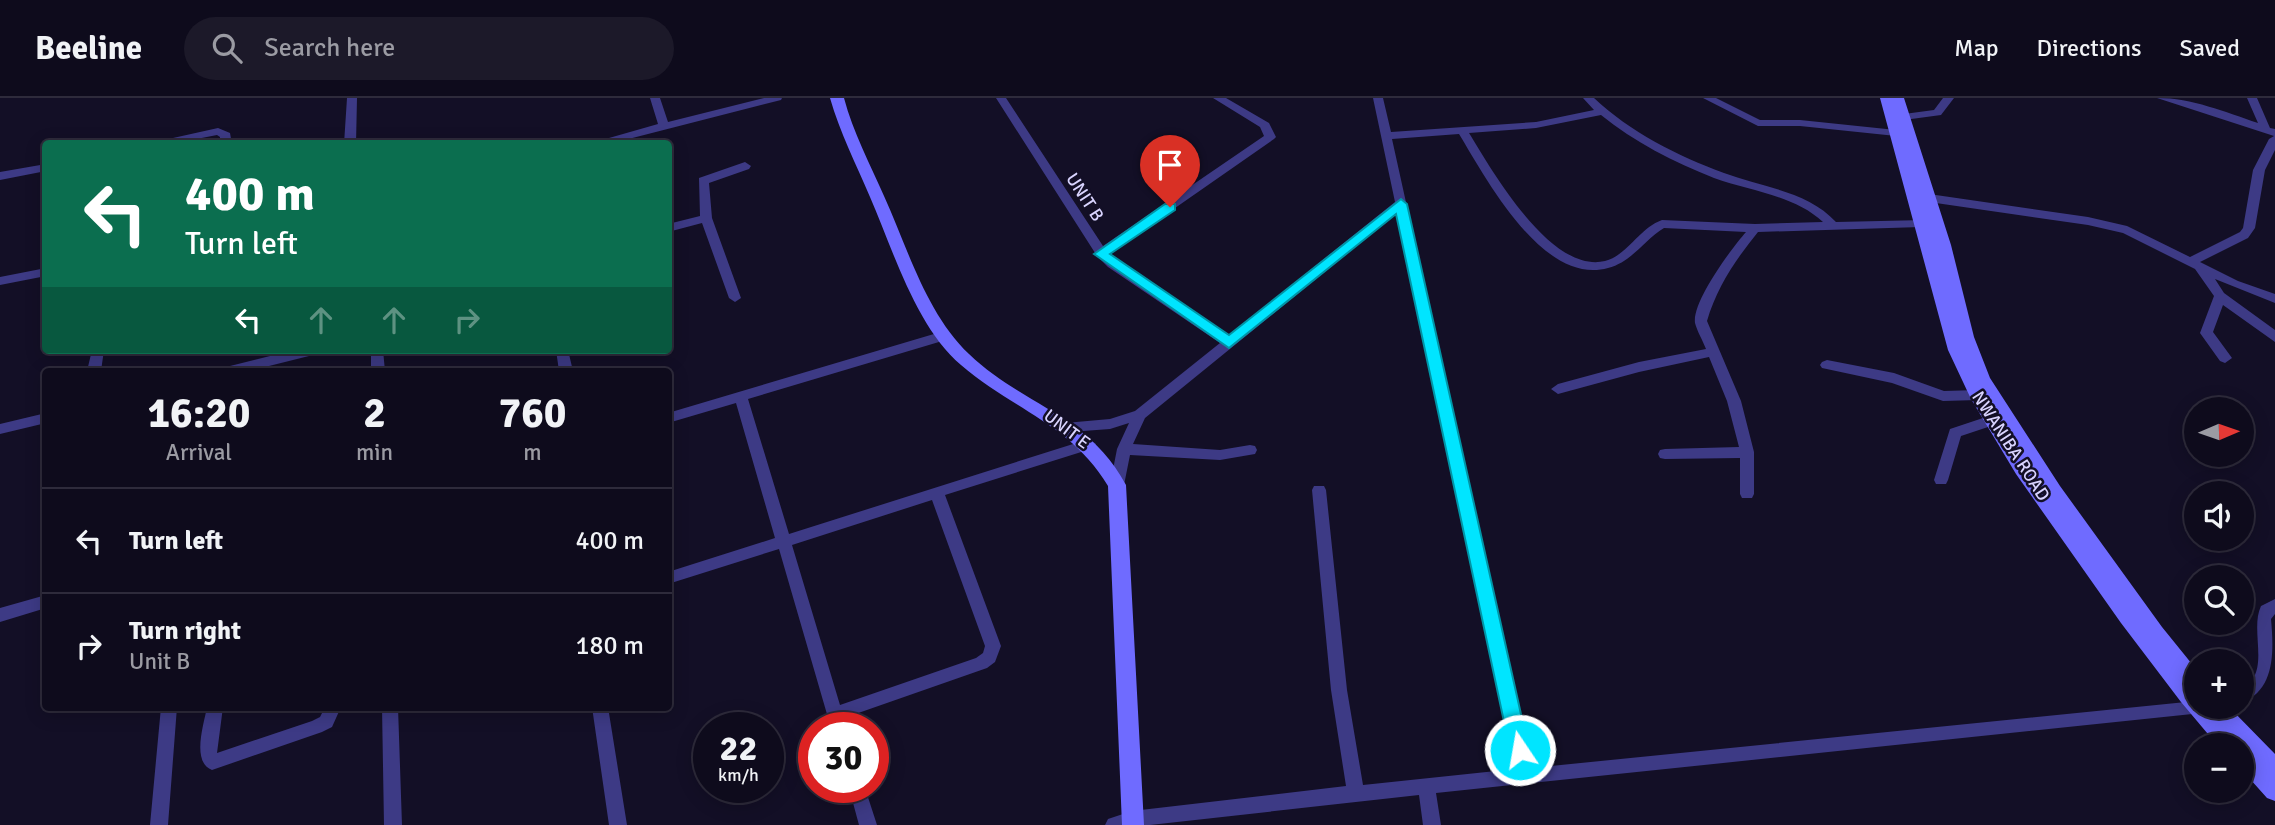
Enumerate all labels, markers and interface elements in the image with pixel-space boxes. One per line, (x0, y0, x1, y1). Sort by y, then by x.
search box (184, 17, 674, 80)
text: Beeline (35, 28, 142, 69)
icon: search (208, 29, 246, 67)
text: Search here (264, 32, 395, 64)
text: Map (1954, 33, 1999, 63)
text: Directions (2037, 33, 2142, 63)
text: Saved (2180, 33, 2240, 63)
pin (1140, 135, 1200, 207)
icon: arrive (1151, 146, 1189, 184)
text: 400 m (185, 164, 315, 224)
icon: left (70, 168, 161, 259)
street label: UNIT B (1061, 169, 1109, 225)
text: Turn left (185, 224, 298, 263)
icon: left (229, 301, 267, 339)
icon: ahead (302, 301, 340, 339)
icon: ahead (375, 301, 413, 339)
icon: right (448, 301, 486, 339)
street label: NWANIBA ROAD (1967, 387, 2055, 505)
text: 16:20 (147, 388, 251, 439)
text: 2 (363, 388, 386, 439)
text: 760 (498, 388, 567, 439)
north arrow (2184, 397, 2254, 467)
map controls (2184, 397, 2254, 803)
street label: UNIT E (1039, 404, 1095, 454)
text: Arrival (166, 438, 232, 467)
text: min (356, 438, 393, 467)
text: m (523, 438, 542, 467)
button: sound (2184, 481, 2254, 551)
icon: left (70, 522, 108, 560)
text: Turn left (129, 525, 223, 557)
text: 400 m (575, 525, 644, 557)
button: search (2184, 565, 2254, 635)
text: Turn right (129, 615, 241, 647)
icon: right (70, 627, 108, 665)
text: 180 m (575, 630, 644, 662)
text: Unit B (129, 647, 190, 676)
button: + (2184, 649, 2254, 719)
speed limit sign: 30 (798, 712, 889, 803)
position arrow (1483, 713, 1557, 787)
text: 22 (720, 727, 757, 770)
button: − (2184, 733, 2254, 803)
text: km/h (718, 764, 759, 786)

